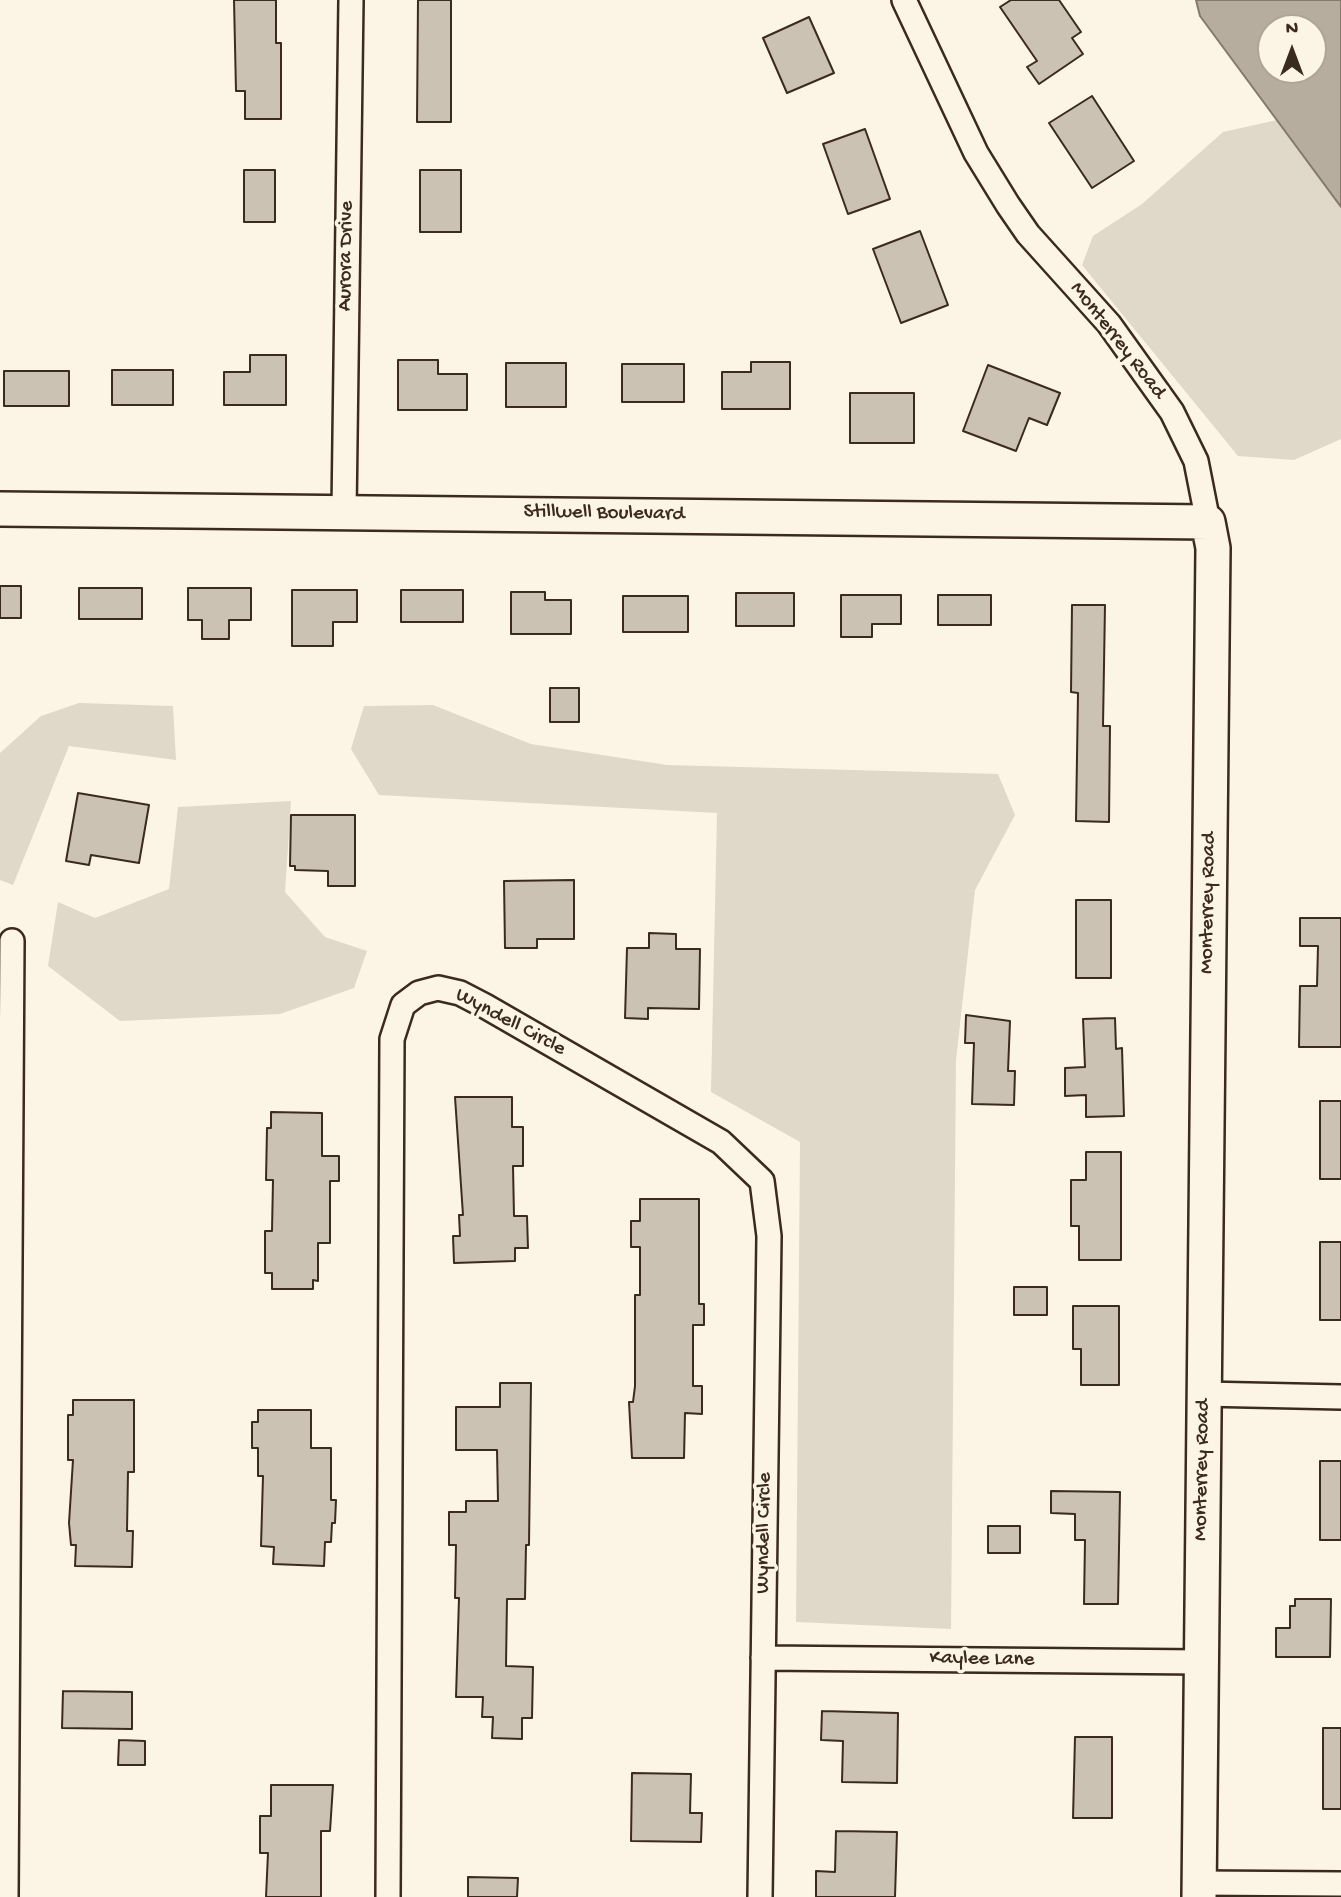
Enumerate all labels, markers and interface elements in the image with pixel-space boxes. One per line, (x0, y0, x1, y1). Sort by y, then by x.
north arrow (1257, 14, 1327, 84)
text: N (1286, 18, 1298, 41)
street label: Aurora Drive (333, 201, 361, 311)
street label: Monterrey Road (1063, 277, 1171, 405)
street label: Stillwell Boulevard (523, 500, 685, 528)
street label: Monterrey Road (1195, 832, 1223, 974)
street label: Wyndell Circle (450, 983, 570, 1063)
street label: Monterrey Road (1189, 1399, 1217, 1541)
street label: Wyndell Circle (751, 1472, 779, 1594)
street label: Kaylee Lane (929, 1646, 1035, 1674)

